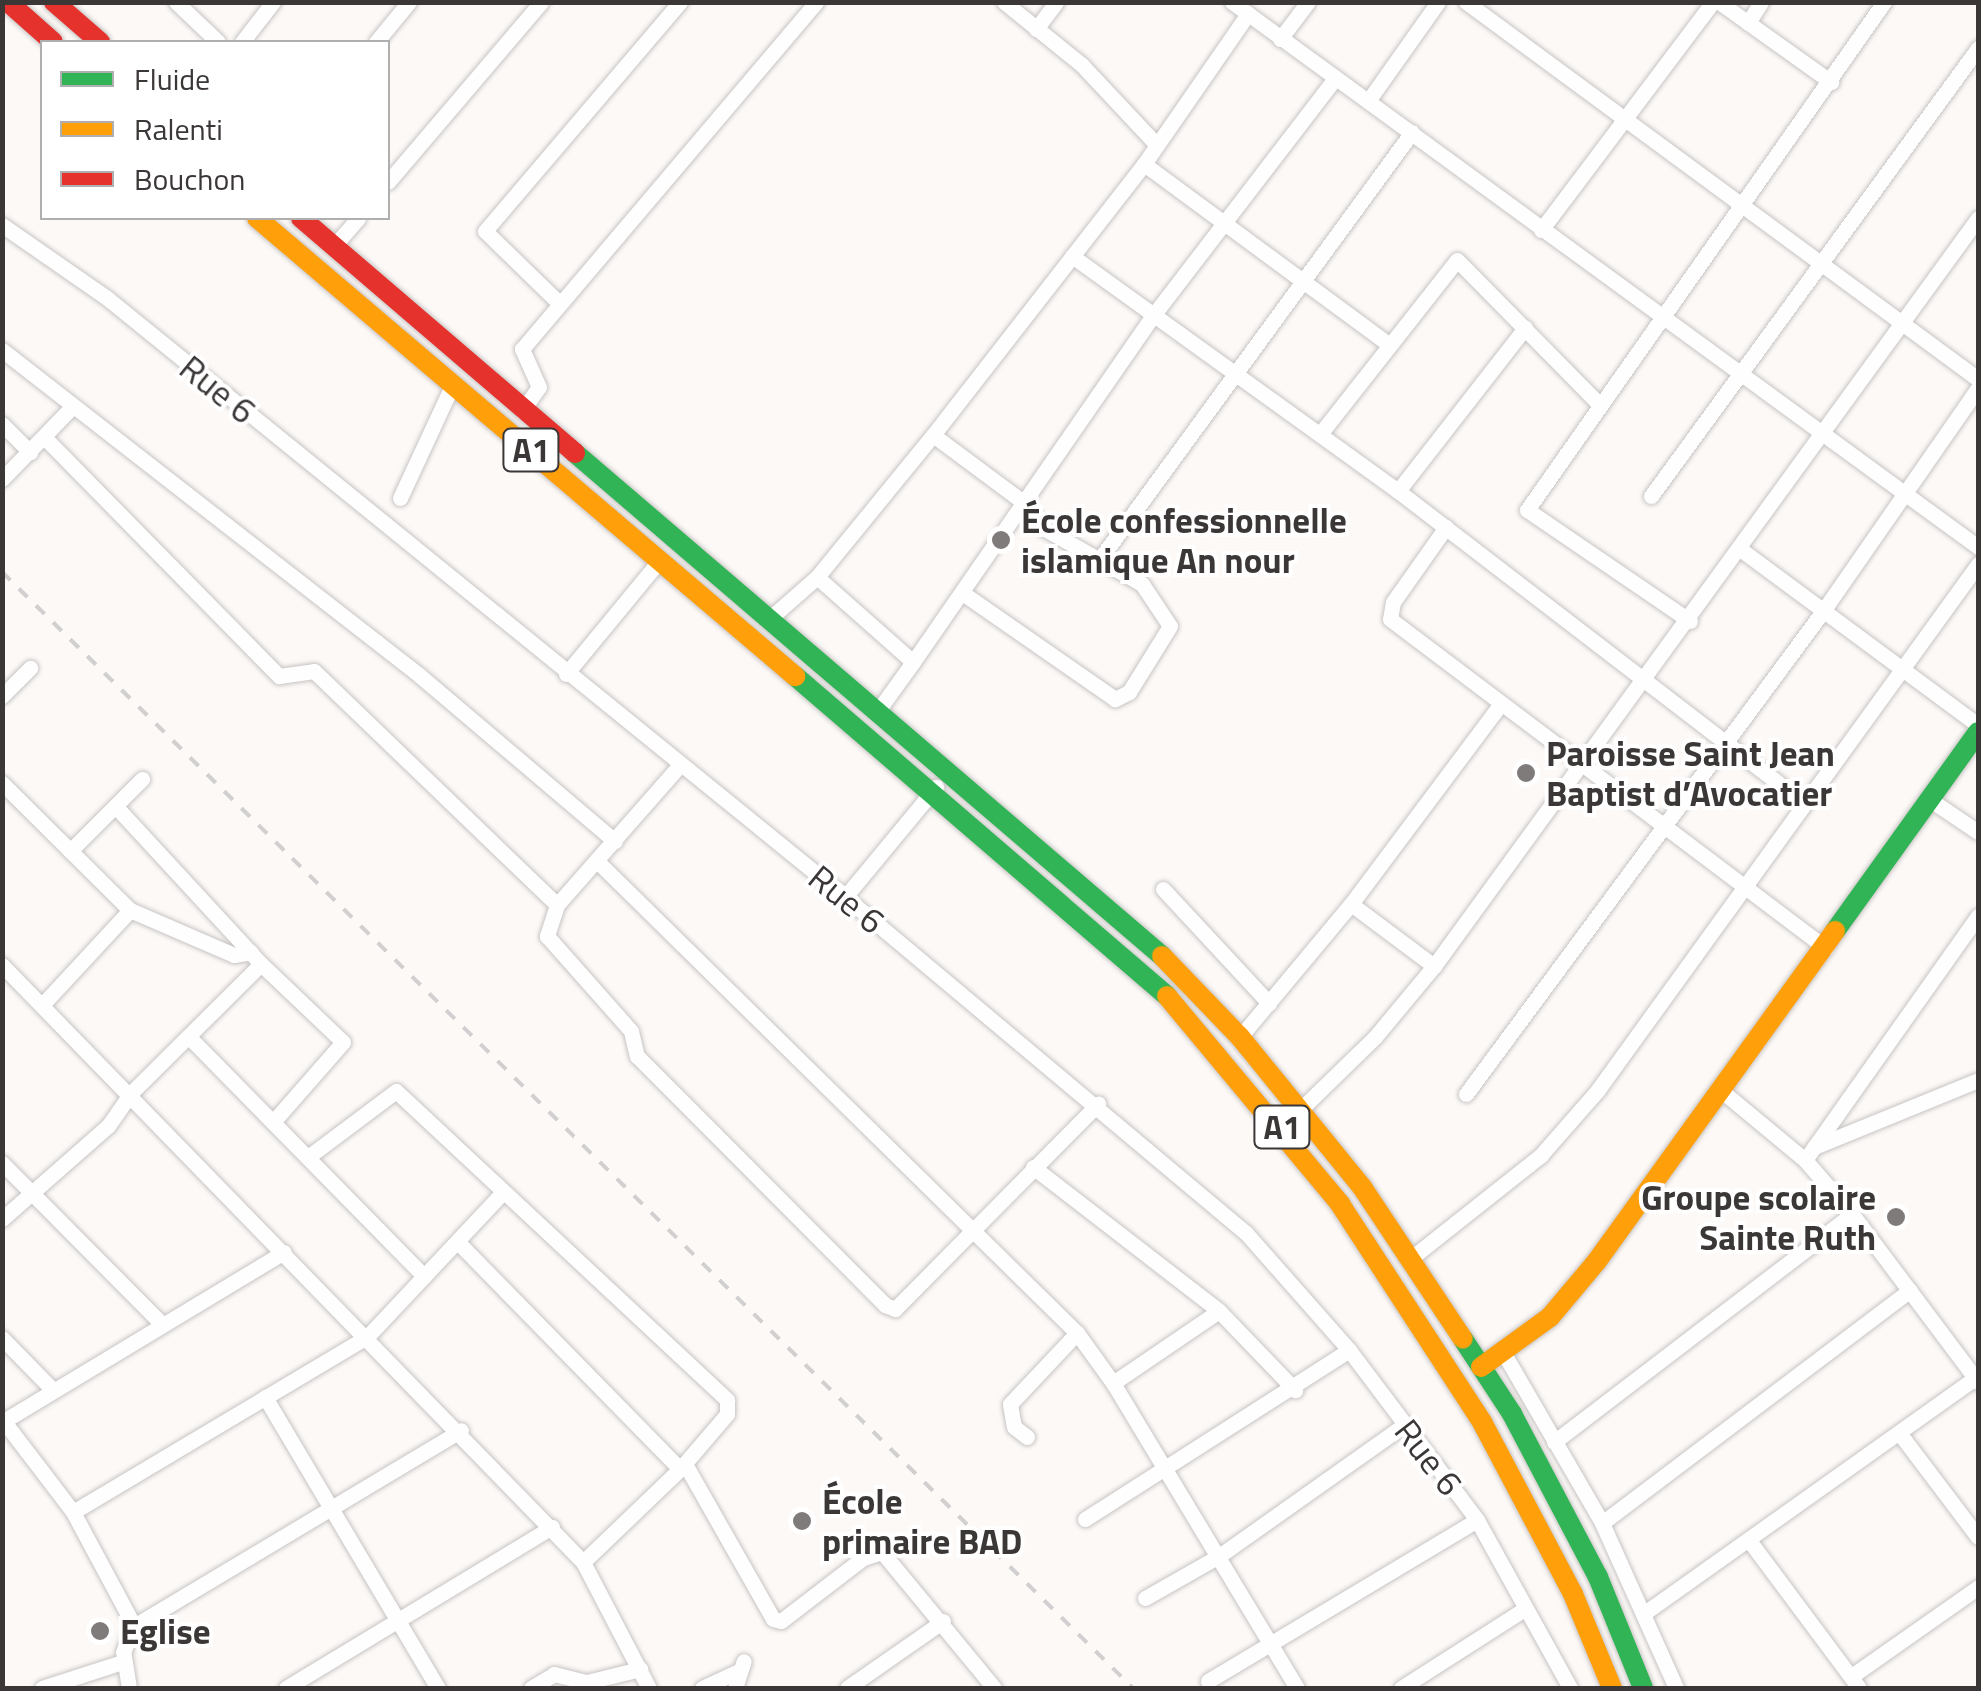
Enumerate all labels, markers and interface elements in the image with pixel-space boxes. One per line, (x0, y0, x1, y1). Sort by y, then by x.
legend (40, 40, 390, 220)
text: Fluide (134, 56, 210, 102)
text: Ralenti (134, 106, 223, 152)
text: Bouchon (134, 156, 245, 202)
street label: Rue 6 (172, 346, 264, 432)
road number: A1 (501, 423, 561, 477)
place label: École confessionnelle islamique An nour (1021, 499, 1347, 581)
marker: École confessionnelle islamique An nour (990, 529, 1012, 551)
place label: Paroisse Saint Jean Baptist d’Avocatier (1546, 732, 1835, 814)
marker: Paroisse Saint Jean Baptist d’Avocatier (1515, 762, 1537, 784)
street label: Rue 6 (801, 856, 893, 942)
road number: A1 (1252, 1100, 1312, 1154)
place label: Groupe scolaire Sainte Ruth (1641, 1176, 1876, 1258)
marker: Groupe scolaire Sainte Ruth (1885, 1206, 1907, 1228)
street label: Rue 6 (1386, 1411, 1472, 1503)
place label: École primaire BAD (822, 1480, 1022, 1562)
marker: École primaire BAD (791, 1510, 813, 1532)
place label: Eglise (120, 1610, 211, 1652)
marker: Eglise (89, 1620, 111, 1642)

